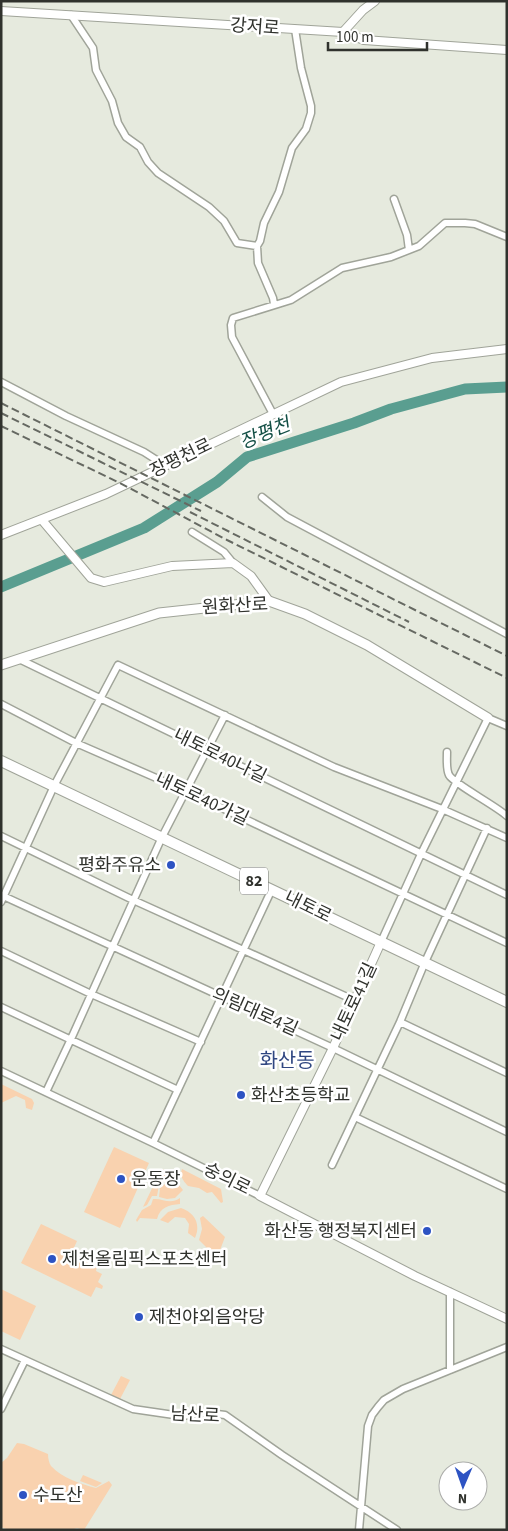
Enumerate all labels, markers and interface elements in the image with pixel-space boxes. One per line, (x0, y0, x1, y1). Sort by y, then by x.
street label: 강저로 (229, 13, 281, 41)
scale bar (328, 20, 427, 52)
text: 100 m (336, 27, 374, 48)
water label: 장평천 (236, 411, 296, 456)
street label: 장평천로 (146, 432, 216, 484)
street label: 원화산로 (201, 592, 269, 620)
street label: 내토로40나길 (169, 723, 271, 789)
street label: 내토로40가길 (151, 766, 253, 832)
place label: 평화주유소 (78, 853, 161, 878)
marker: 평화주유소 (165, 859, 177, 871)
road number: 82 (240, 868, 268, 894)
street label: 내토로 (280, 885, 336, 929)
street label: 내토로41길 (325, 959, 383, 1045)
street label: 의림대로4길 (208, 982, 302, 1042)
district label: 화산동 (259, 1047, 315, 1075)
place label: 화산초등학교 (251, 1083, 350, 1108)
marker: 화산초등학교 (235, 1089, 247, 1101)
street label: 숭의로 (199, 1157, 255, 1201)
place label: 운동장 (131, 1167, 181, 1192)
marker: 운동장 (115, 1173, 127, 1185)
place label: 화산동 행정복지센터 (264, 1219, 417, 1244)
marker: 화산동 행정복지센터 (421, 1225, 433, 1237)
place label: 제천올림픽스포츠센터 (62, 1247, 228, 1272)
marker: 제천올림픽스포츠센터 (46, 1253, 58, 1265)
place label: 제천야외음악당 (149, 1305, 265, 1330)
marker: 제천야외음악당 (133, 1311, 145, 1323)
street label: 남산로 (170, 1401, 220, 1429)
north arrow (438, 1461, 488, 1511)
place label: 수도산 (33, 1483, 83, 1508)
text: N (458, 1488, 468, 1508)
marker: 수도산 (17, 1489, 29, 1501)

